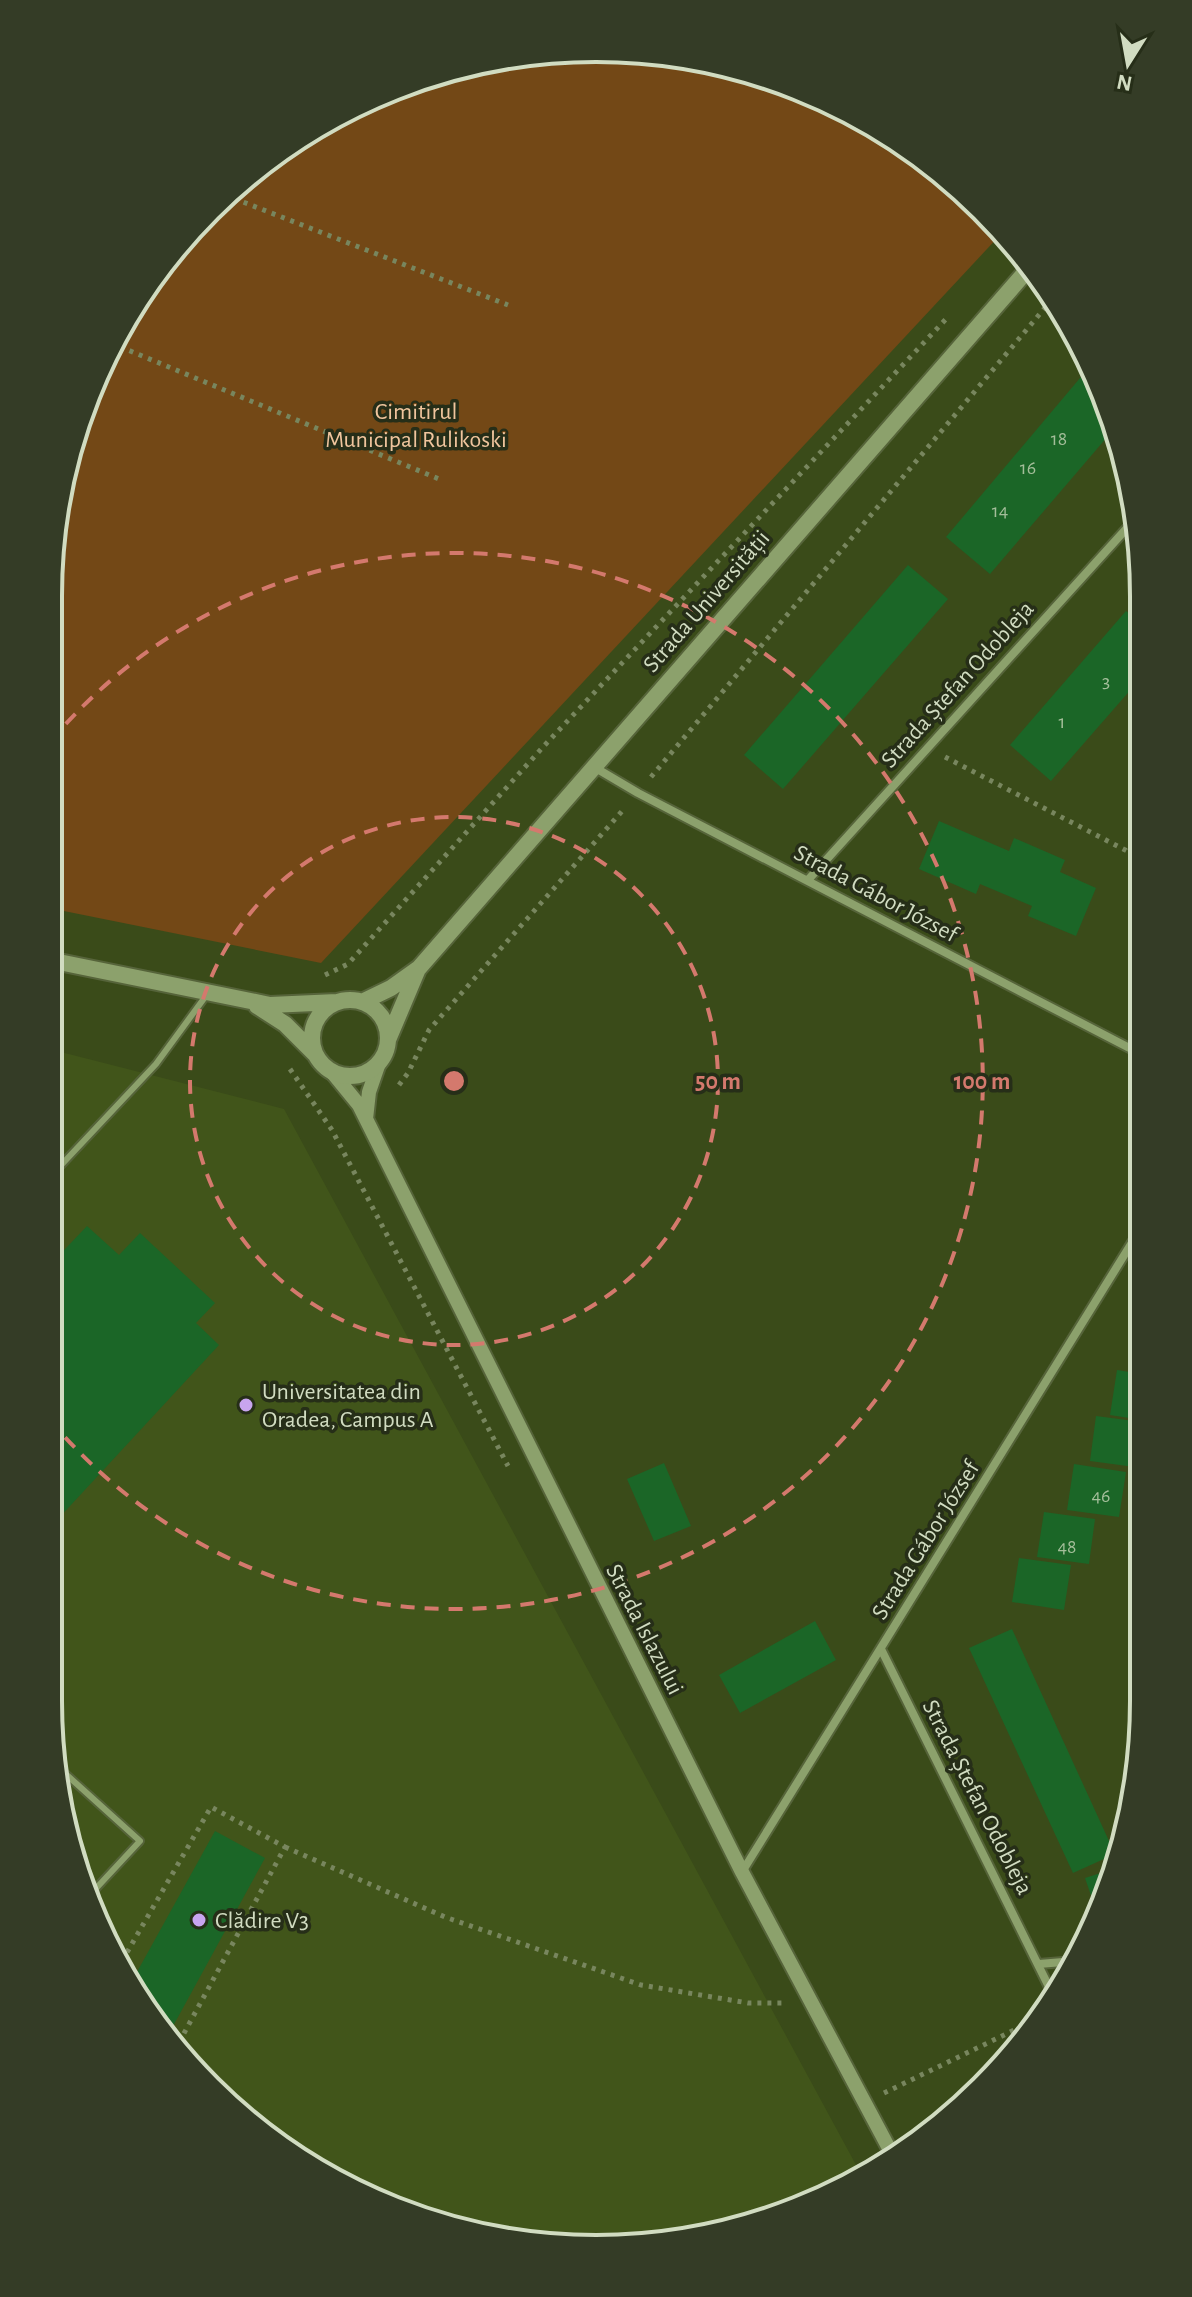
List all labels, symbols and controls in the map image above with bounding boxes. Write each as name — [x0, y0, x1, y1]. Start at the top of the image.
north arrow — [1088, 24, 1168, 104]
text: N — [1115, 70, 1134, 95]
park label: Cimitirul Municipal Rulikoski — [325, 400, 507, 452]
house number: 18 — [1051, 429, 1067, 449]
house number: 16 — [1020, 458, 1036, 478]
house number: 14 — [992, 501, 1008, 521]
street label: Strada Universității — [639, 526, 775, 678]
street label: Strada Ștefan Odobleja — [877, 597, 1039, 773]
house number: 3 — [1102, 671, 1110, 691]
house number: 1 — [1059, 712, 1065, 732]
street label: Strada Gábor József — [790, 841, 963, 948]
centre of rings — [440, 1067, 468, 1095]
text: 50 m — [695, 1070, 741, 1094]
text: 100 m — [954, 1070, 1010, 1094]
place label: Universitatea din Oradea, Campus A — [262, 1380, 434, 1432]
marker: Universitatea din Oradea, Campus A — [237, 1396, 255, 1414]
street label: Strada Gábor József — [868, 1456, 985, 1624]
house number: 46 — [1091, 1486, 1111, 1506]
house number: 48 — [1057, 1537, 1077, 1557]
street label: Strada Islazului — [601, 1560, 687, 1699]
street label: Strada Ștefan Odobleja — [917, 1696, 1037, 1899]
place label: Clădire V3 — [215, 1909, 309, 1933]
marker: Clădire V3 — [190, 1911, 208, 1929]

